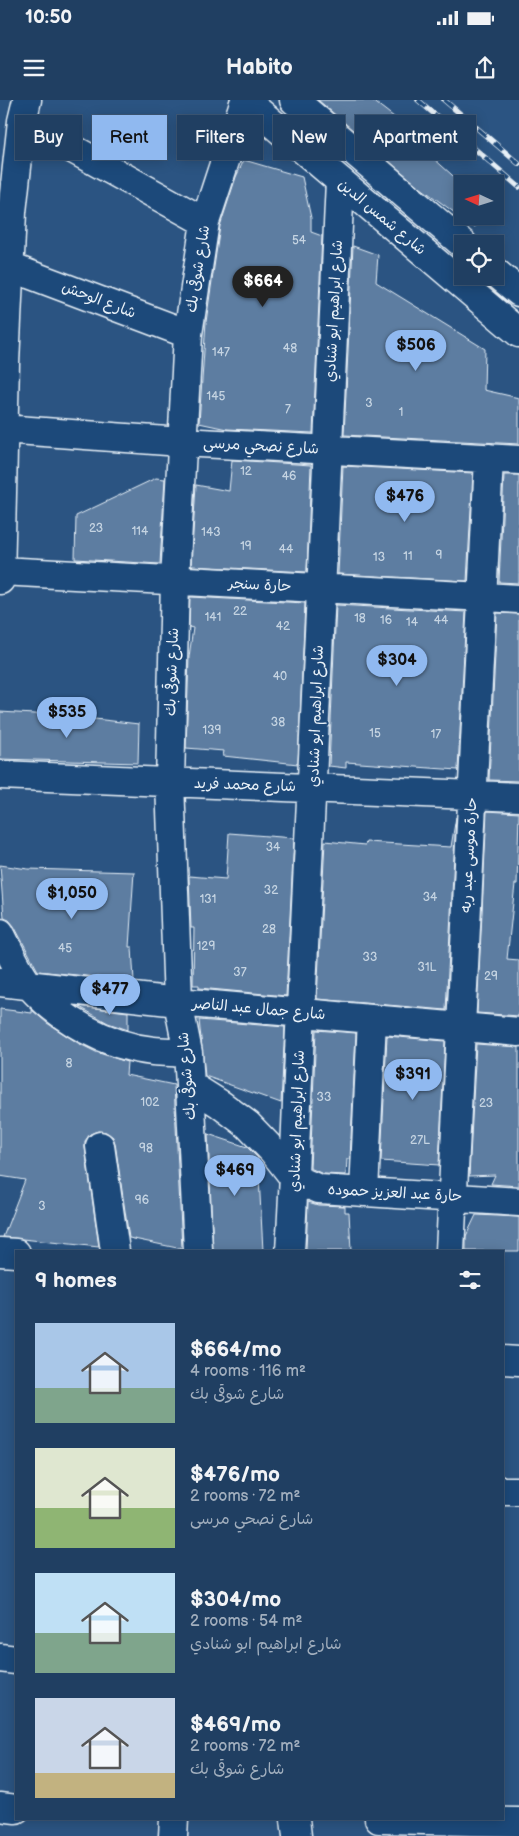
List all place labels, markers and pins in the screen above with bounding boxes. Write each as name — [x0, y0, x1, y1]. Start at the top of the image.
pin: $664 — [233, 266, 293, 308]
pin: $506 — [386, 330, 446, 372]
pin: $476 — [375, 480, 435, 523]
pin: $304 — [367, 644, 427, 687]
pin: $535 — [37, 696, 97, 739]
pin: $1,050 — [31, 878, 113, 920]
pin: $477 — [80, 974, 140, 1016]
pin: $391 — [383, 1058, 443, 1101]
pin: $469 — [205, 1154, 265, 1197]

